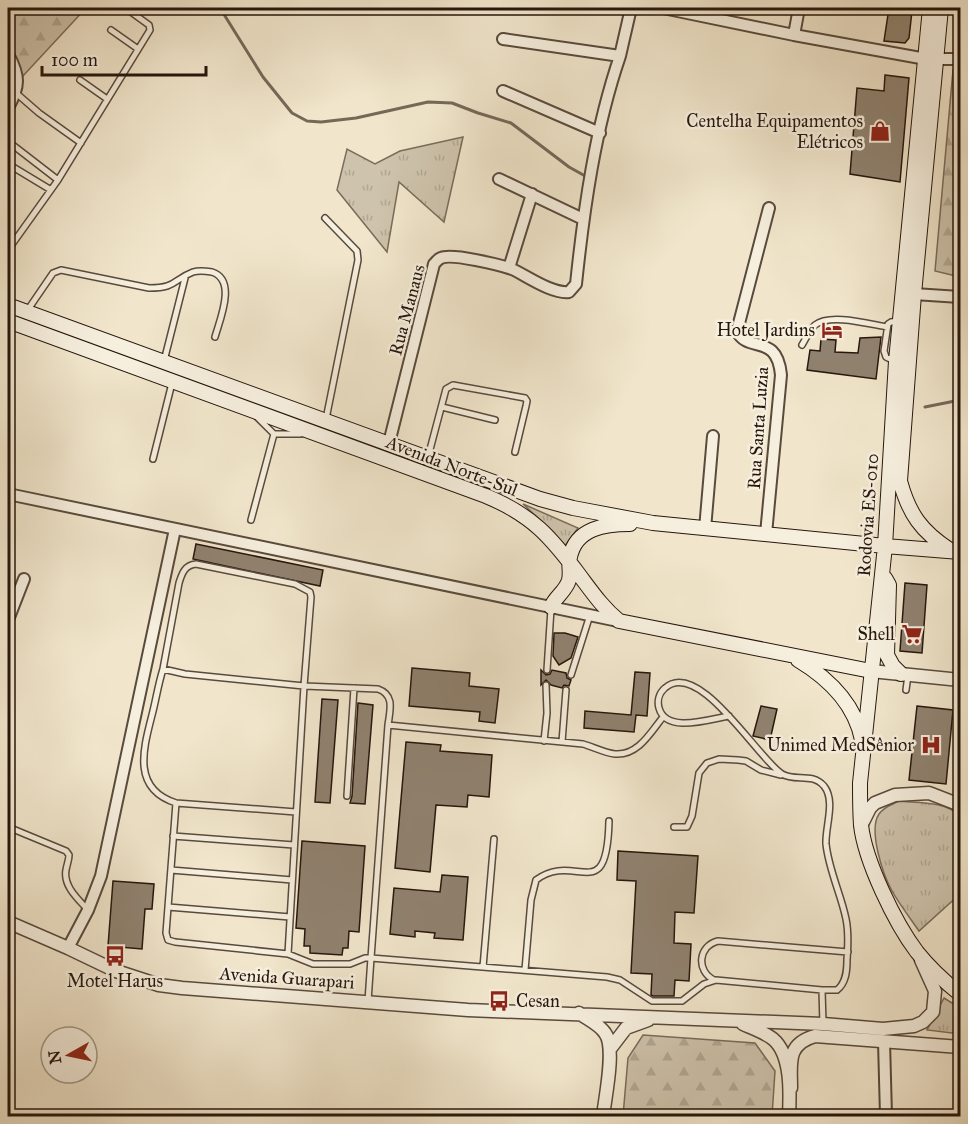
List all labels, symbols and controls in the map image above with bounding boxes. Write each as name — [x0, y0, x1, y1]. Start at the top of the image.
scale bar — [42, 39, 206, 77]
text: 100 m — [51, 49, 98, 71]
place label: Centelha Equipamentos Elétricos — [686, 110, 863, 153]
shop icon: Centelha Equipamentos Elétricos — [868, 119, 892, 143]
street label: Rua Manaus — [384, 262, 430, 358]
hotel icon: Hotel Jardins — [820, 318, 844, 342]
place label: Hotel Jardins — [716, 319, 815, 342]
street label: Rua Santa Luzia — [743, 366, 773, 490]
street label: Avenida Norte-Sul — [382, 430, 521, 501]
street label: Rodovia ES-010 — [853, 453, 883, 577]
supermarket icon: Shell — [900, 622, 924, 646]
place label: Shell — [857, 623, 895, 645]
hospital icon: Unimed MedSênior — [919, 733, 943, 757]
place label: Unimed MedSênior — [767, 734, 914, 756]
bus stop icon: Motel Harus — [103, 944, 127, 968]
street label: Avenida Guarapari — [218, 962, 355, 994]
place label: Motel Harus — [67, 970, 163, 992]
bus stop icon: Cesan — [487, 989, 511, 1013]
place label: Cesan — [516, 990, 560, 1012]
north arrow — [39, 1025, 99, 1085]
text: N — [44, 1049, 65, 1065]

